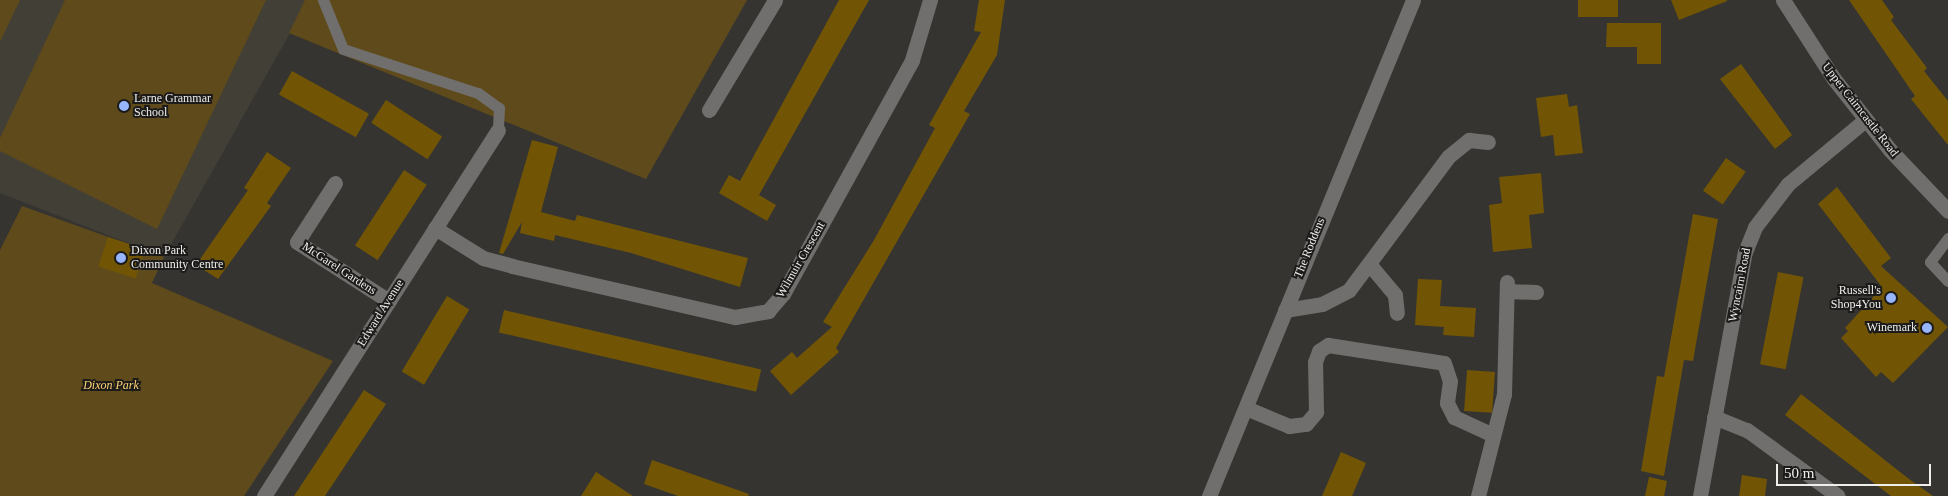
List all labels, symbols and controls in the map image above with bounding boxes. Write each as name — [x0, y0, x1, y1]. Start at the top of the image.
street label: Upper Cairncastle Road — [1819, 60, 1901, 160]
place label: Larne Grammar School — [134, 92, 211, 120]
marker: Larne Grammar School — [118, 100, 130, 112]
street label: The Roddens — [1291, 216, 1329, 280]
street label: Wilmuir Crescent — [773, 220, 829, 300]
street label: McGarel Gardens — [299, 240, 379, 298]
place label: Dixon Park Community Centre — [131, 244, 223, 272]
street label: Wyncairn Road — [1726, 247, 1754, 323]
marker: Dixon Park Community Centre — [115, 252, 127, 264]
street label: Edward Avenue — [355, 277, 407, 349]
place label: Russell's Shop4You — [1831, 284, 1881, 312]
marker: Russell's Shop4You — [1885, 292, 1897, 304]
place label: Winemark — [1867, 321, 1917, 335]
marker: Winemark — [1921, 322, 1933, 334]
park label: Dixon Park — [83, 379, 139, 393]
scale bar — [1778, 454, 1933, 486]
text: 50 m — [1784, 465, 1814, 481]

